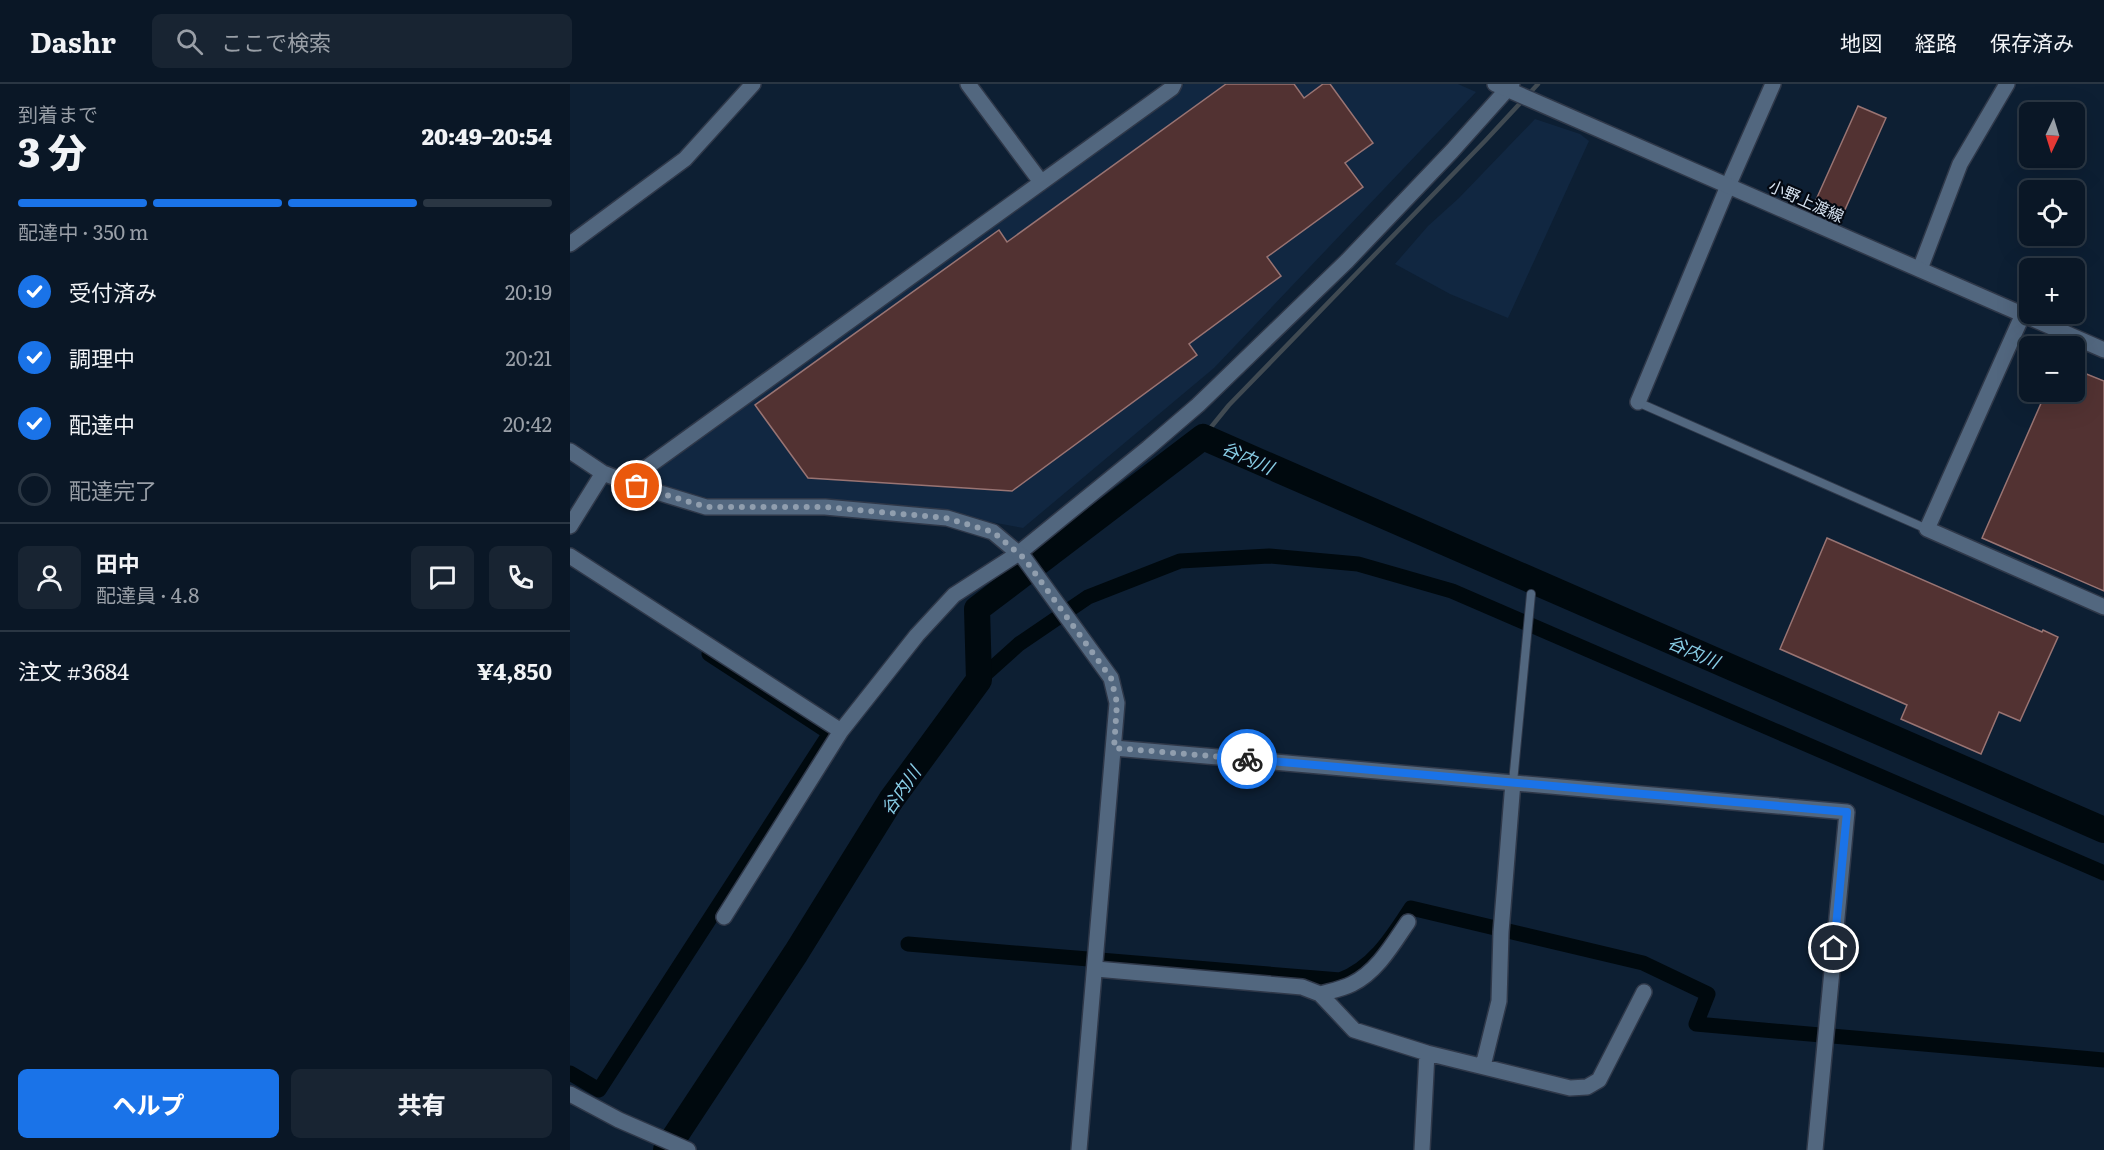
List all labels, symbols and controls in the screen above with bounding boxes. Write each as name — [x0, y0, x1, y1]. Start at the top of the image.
search box — [152, 14, 572, 68]
text: Dashr — [30, 20, 116, 62]
icon: search — [173, 25, 206, 58]
text: ここで検索 — [221, 25, 331, 58]
text: 地図 — [1840, 26, 1882, 57]
text: 経路 — [1915, 26, 1957, 57]
text: 保存済み — [1990, 26, 2074, 57]
text: 到着まで — [18, 98, 98, 128]
north arrow — [2019, 102, 2085, 168]
map controls — [2019, 102, 2085, 402]
text: 20:49–20:54 — [422, 119, 552, 152]
text: 3 分 — [18, 121, 87, 179]
street label: 小野上渡線 — [1766, 173, 1848, 227]
button: locate — [2019, 180, 2085, 246]
text: 配達中 · 350 m — [18, 216, 149, 246]
button: + — [2019, 258, 2085, 324]
icon: check — [18, 275, 51, 308]
text: 受付済み — [69, 275, 157, 308]
text: 20:19 — [505, 276, 552, 306]
button: − — [2019, 336, 2085, 402]
icon: check — [18, 341, 51, 374]
text: 調理中 — [69, 341, 135, 374]
text: 20:21 — [506, 342, 552, 372]
icon: check — [18, 407, 51, 440]
text: 配達中 — [69, 407, 135, 440]
text: 20:42 — [503, 408, 552, 438]
water label: 谷内川 — [1218, 434, 1280, 481]
pin — [611, 460, 662, 511]
icon: bag — [620, 469, 653, 502]
text: 配達完了 — [69, 473, 157, 506]
button: person — [18, 546, 81, 609]
text: 田中 — [96, 546, 140, 579]
button: chat — [411, 546, 474, 609]
button: phone — [489, 546, 552, 609]
text: 配達員 · 4.8 — [96, 579, 199, 609]
water label: 谷内川 — [1664, 628, 1726, 675]
text: 注文 #3684 — [18, 654, 129, 687]
text: ¥4,850 — [477, 654, 552, 687]
courier — [1217, 729, 1277, 789]
icon: bike — [1231, 743, 1264, 776]
water label: 谷内川 — [873, 759, 928, 820]
pin — [1808, 922, 1859, 973]
icon: home — [1817, 931, 1850, 964]
button: ヘルプ — [18, 1069, 279, 1138]
button: 共有 — [291, 1069, 552, 1138]

